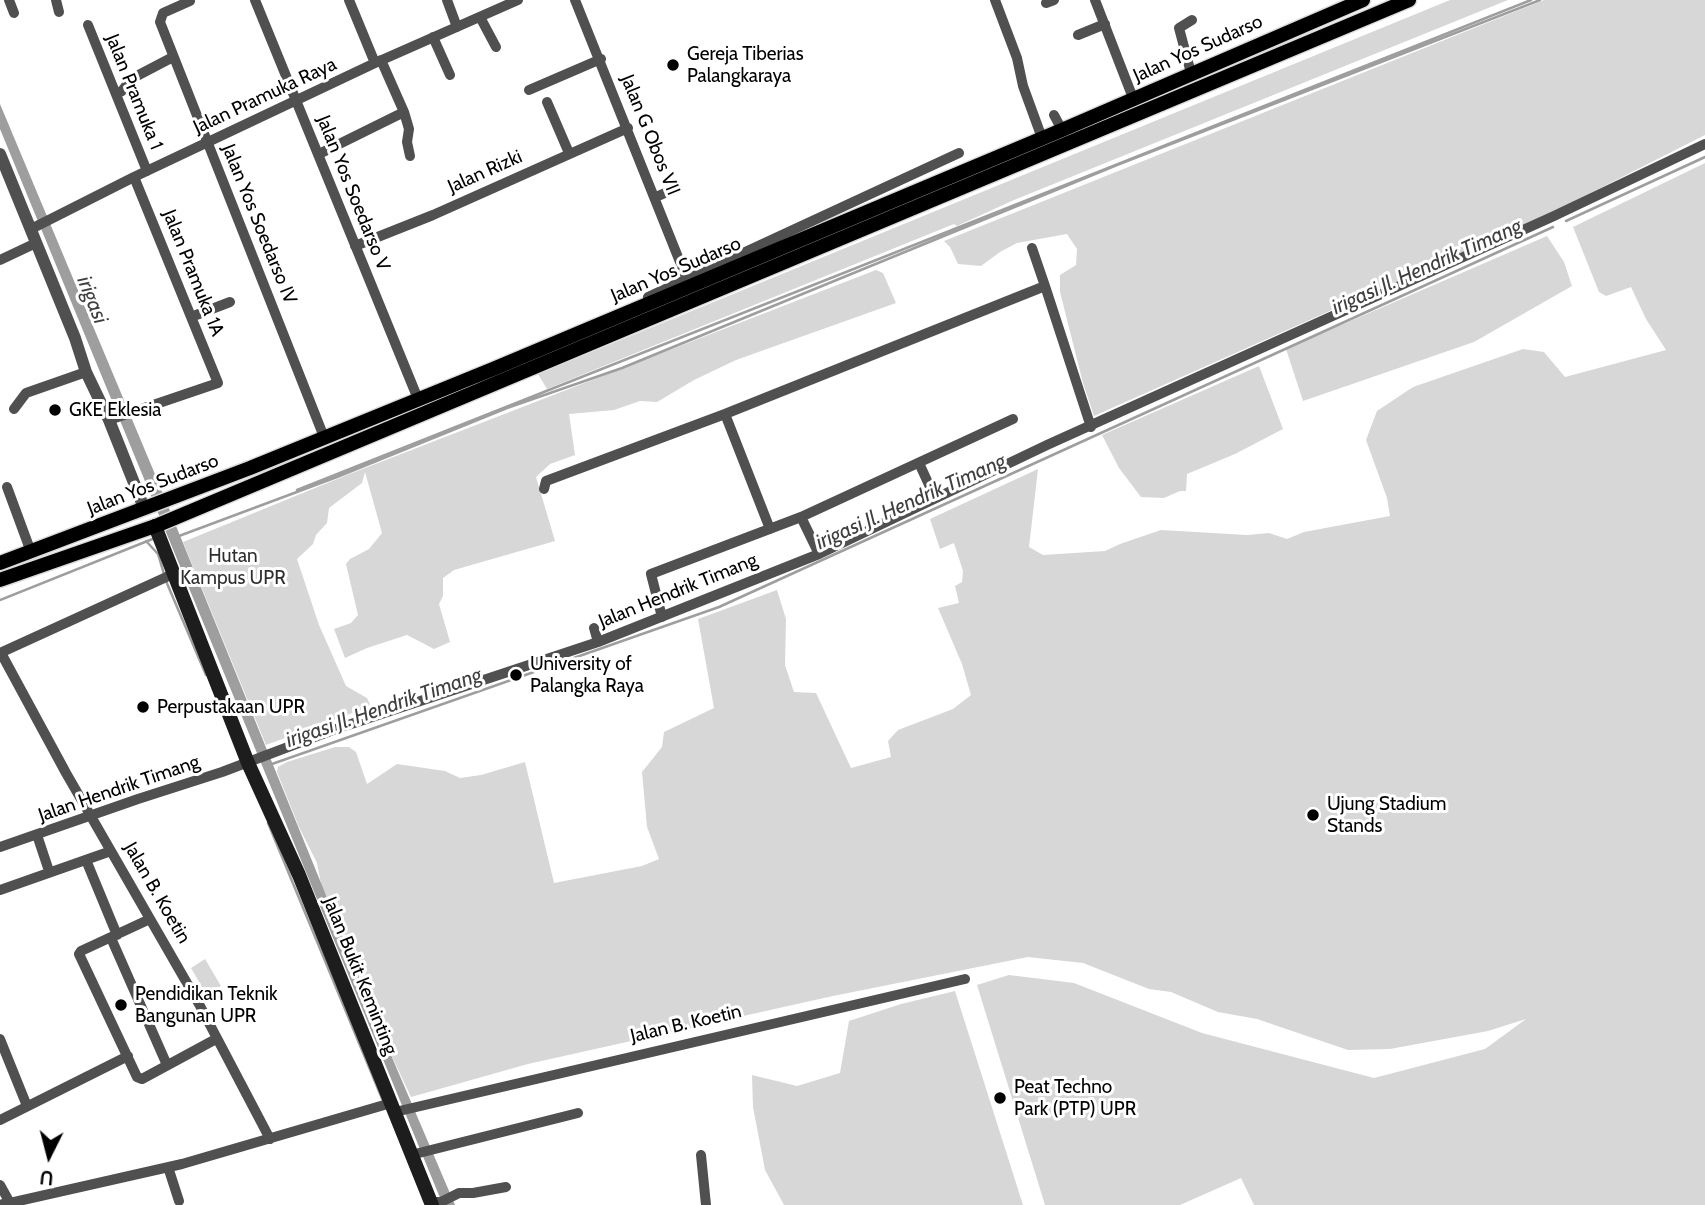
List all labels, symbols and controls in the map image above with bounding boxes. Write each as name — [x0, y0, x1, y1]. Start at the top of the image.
street label: Jalan Yos Sudarso — [1130, 10, 1266, 88]
street label: Jalan Pramuka 1 — [100, 31, 168, 153]
place label: Gereja Tiberias Palangkaraya — [687, 43, 804, 87]
street label: Jalan Pramuka Raya — [190, 53, 340, 139]
marker: Gereja Tiberias Palangkaraya — [665, 57, 681, 73]
street label: Jalan G Obos VII — [615, 71, 685, 199]
street label: Jalan Yos Soedarso V — [311, 112, 395, 274]
street label: Jalan Yos Soedarso IV — [217, 141, 301, 307]
street label: Jalan Rizki — [444, 145, 526, 199]
street label: Jalan Pramuka 1A — [157, 206, 229, 340]
water label: irigasi Jl. Hendrik Timang — [1328, 214, 1526, 320]
street label: Jalan Yos Sudarso — [608, 232, 744, 308]
water label: irigasi — [71, 273, 113, 327]
place label: GKE Eklesia — [69, 399, 161, 421]
marker: GKE Eklesia — [47, 402, 63, 418]
street label: Jalan Yos Sudarso — [84, 449, 222, 521]
water label: irigasi Jl. Hendrik Timang — [812, 449, 1010, 555]
park label: Hutan Kampus UPR — [180, 545, 286, 589]
street label: Jalan Hendrik Timang — [595, 549, 761, 633]
place label: University of Palangka Raya — [530, 653, 644, 697]
water label: irigasi Jl. Hendrik Timang — [283, 663, 485, 753]
marker: University of Palangka Raya — [508, 667, 524, 683]
place label: Perpustakaan UPR — [157, 696, 305, 718]
marker: Perpustakaan UPR — [135, 699, 151, 715]
street label: Jalan Hendrik Timang — [35, 751, 203, 827]
place label: Ujung Stadium Stands — [1327, 793, 1446, 837]
marker: Ujung Stadium Stands — [1305, 807, 1321, 823]
street label: Jalan B. Koetin — [119, 838, 195, 948]
street label: Jalan Bukit Keminting — [318, 894, 402, 1058]
place label: Pendidikan Teknik Bangunan UPR — [135, 983, 278, 1027]
marker: Pendidikan Teknik Bangunan UPR — [113, 997, 129, 1013]
street label: Jalan B. Koetin — [628, 1000, 744, 1048]
place label: Peat Techno Park (PTP) UPR — [1014, 1076, 1136, 1120]
marker: Peat Techno Park (PTP) UPR — [992, 1090, 1008, 1106]
north arrow — [14, 1121, 84, 1191]
text: U — [39, 1165, 55, 1190]

